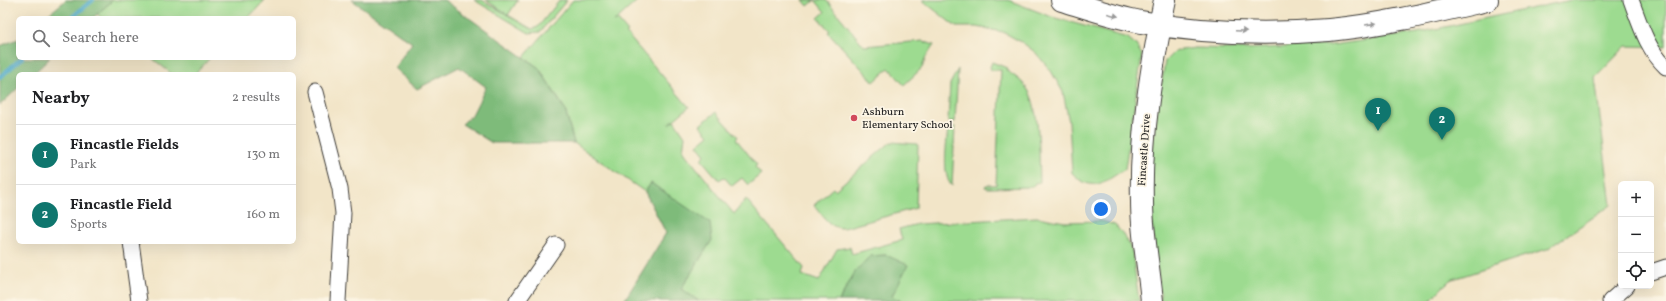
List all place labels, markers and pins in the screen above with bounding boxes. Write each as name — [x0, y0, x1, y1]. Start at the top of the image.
pin: 1 — [1365, 98, 1391, 131]
place label: Ashburn Elementary School — [862, 105, 953, 133]
pin: 2 — [1429, 107, 1455, 140]
marker: Ashburn Elementary School — [849, 113, 859, 123]

